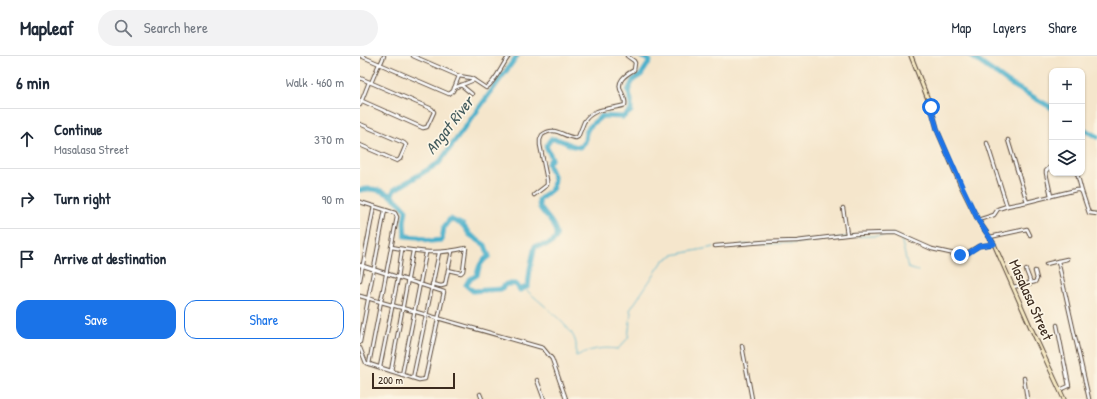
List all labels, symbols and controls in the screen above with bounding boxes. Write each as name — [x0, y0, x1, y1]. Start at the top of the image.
search box — [98, 10, 378, 46]
text: Mapleaf — [20, 15, 74, 41]
icon: search — [112, 17, 134, 39]
text: Search here — [144, 17, 208, 38]
text: Map — [951, 18, 971, 37]
text: Layers — [993, 18, 1026, 37]
text: Share — [1048, 18, 1077, 37]
map controls — [1049, 68, 1085, 176]
button: + — [1049, 68, 1085, 104]
text: 6 min — [16, 71, 50, 94]
text: Walk · 460 m — [286, 73, 344, 91]
water label: Angat River — [420, 90, 480, 158]
route start — [922, 98, 940, 116]
button: − — [1049, 104, 1085, 140]
text: Continue — [54, 119, 102, 140]
icon: ahead — [16, 128, 38, 150]
text: 370 m — [314, 130, 344, 148]
text: Masalasa Street — [54, 140, 129, 158]
button: layers — [1049, 140, 1085, 176]
icon: right — [16, 188, 38, 210]
text: Turn right — [54, 188, 110, 209]
text: 90 m — [322, 190, 344, 208]
route end — [951, 246, 969, 264]
icon: arrive — [16, 248, 38, 270]
text: Arrive at destination — [54, 248, 166, 269]
street label: Masalasa Street — [1004, 256, 1059, 344]
button: Save — [16, 300, 176, 339]
button: Share — [184, 300, 344, 339]
scale bar — [372, 371, 455, 390]
text: 200 m — [378, 373, 403, 387]

